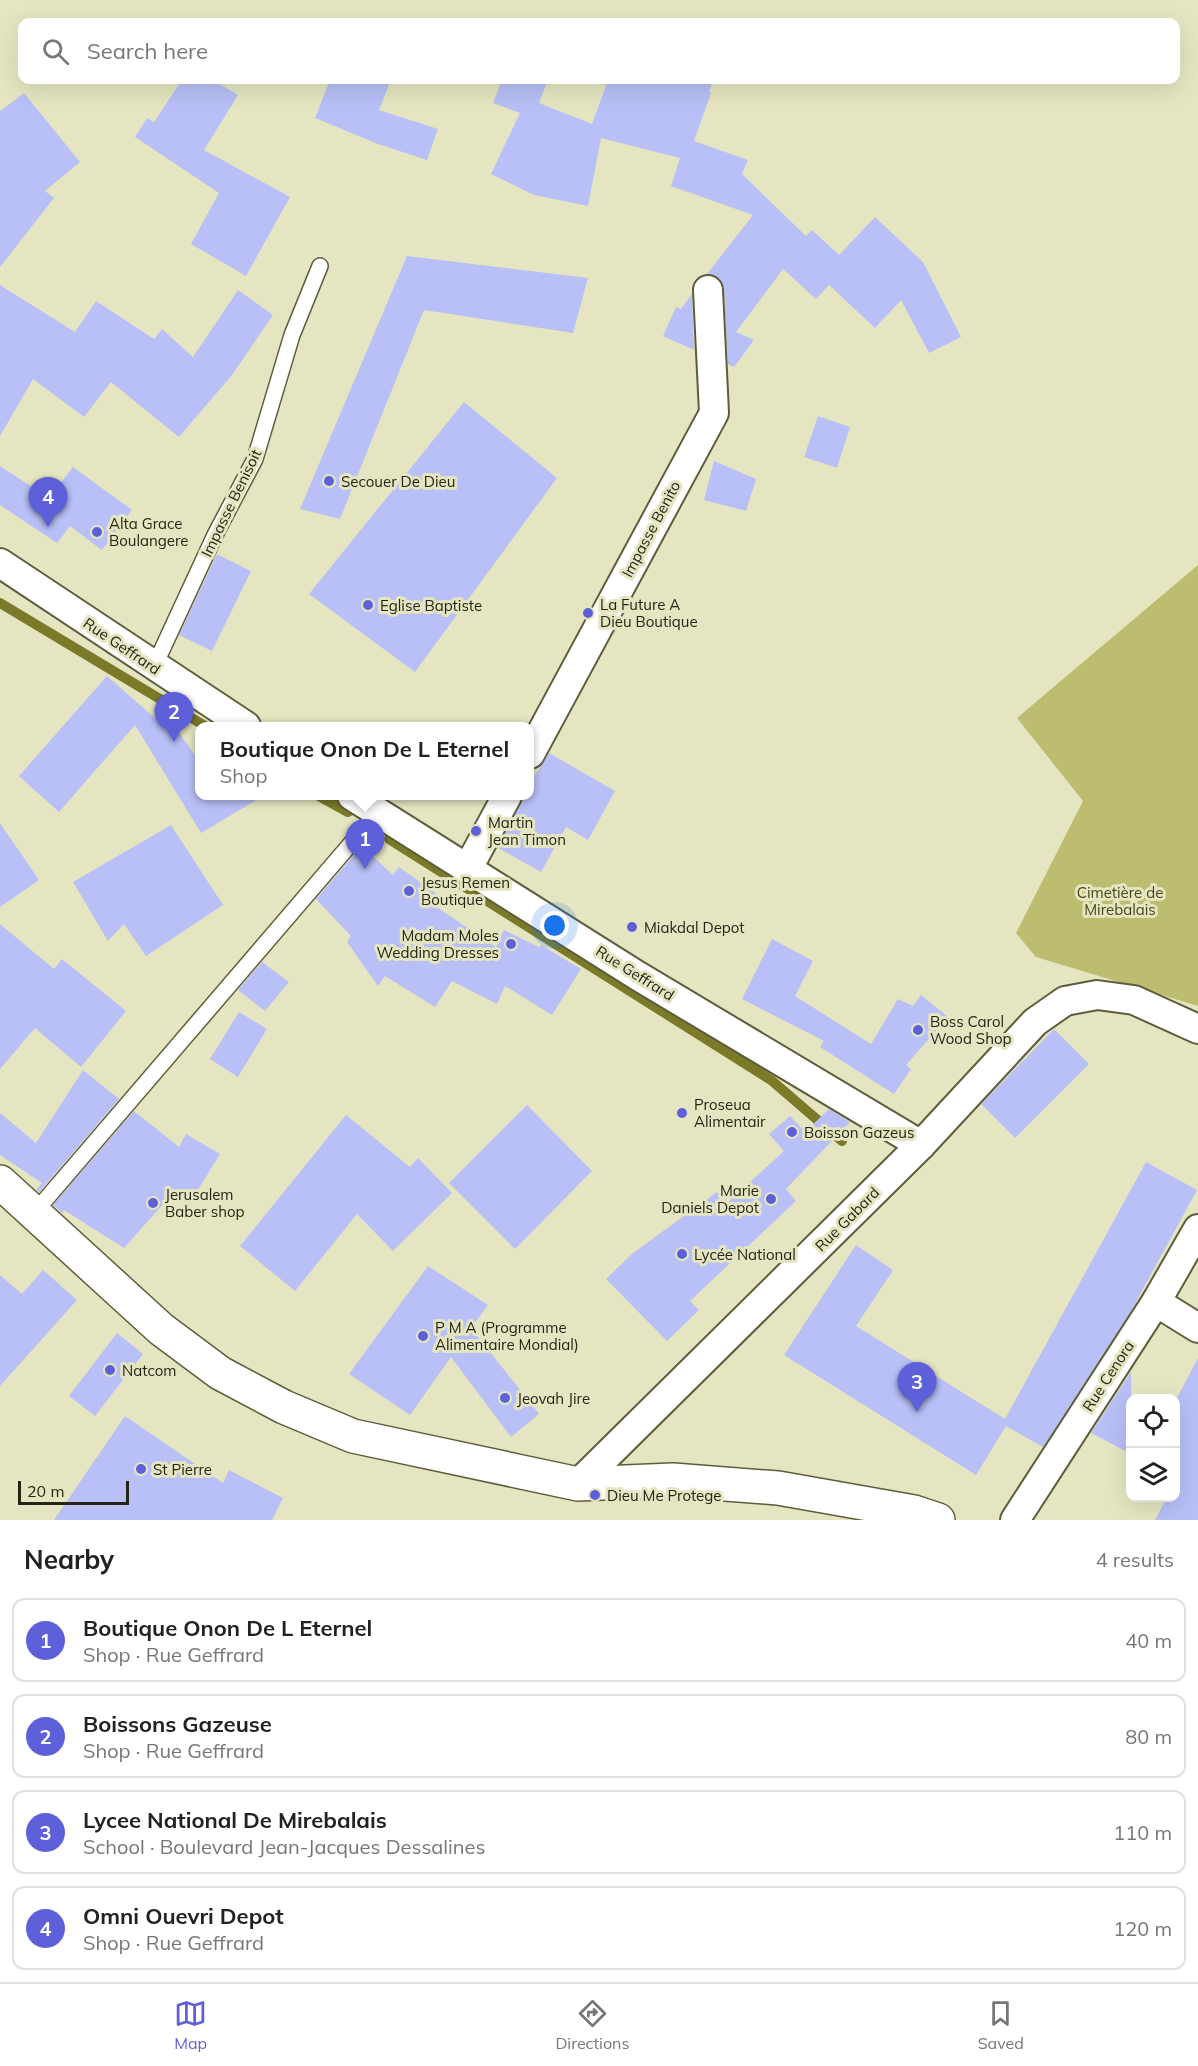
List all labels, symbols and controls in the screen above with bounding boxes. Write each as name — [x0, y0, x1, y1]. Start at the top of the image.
search box — [18, 18, 1180, 84]
icon: search — [39, 35, 72, 68]
text: Search here — [87, 37, 208, 65]
street label: Impasse Benisoit — [197, 446, 265, 560]
place label: Secouer De Dieu — [341, 472, 455, 491]
marker: Secouer De Dieu — [322, 474, 336, 488]
pin: 4 — [28, 478, 68, 527]
street label: Impasse Benito — [618, 478, 684, 580]
place label: Alta Grace Boulangere — [109, 514, 189, 550]
marker: Alta Grace Boulangere — [90, 525, 104, 539]
place label: La Future A Dieu Boutique — [600, 595, 698, 631]
place label: Eglise Baptiste — [380, 596, 482, 615]
marker: Eglise Baptiste — [361, 598, 375, 612]
marker: La Future A Dieu Boutique — [581, 606, 595, 620]
street label: Rue Geffrard — [80, 613, 164, 679]
pin: 2 — [154, 692, 194, 742]
popup — [195, 722, 534, 800]
text: Boutique Onon De L Eternel — [220, 735, 509, 763]
text: Shop — [220, 763, 267, 788]
place label: Martin Jean Timon — [488, 813, 566, 849]
pin: 1 — [346, 820, 385, 869]
marker: Martin Jean Timon — [469, 824, 483, 838]
place label: Jesus Remen Boutique — [421, 873, 510, 909]
park label: Cimetière de Mirebalais — [1077, 883, 1163, 919]
marker: Jesus Remen Boutique — [402, 884, 416, 898]
your location — [540, 911, 569, 940]
place label: Miakdal Depot — [644, 918, 745, 937]
marker: Miakdal Depot — [625, 920, 639, 934]
place label: Madam Moles Wedding Dresses — [377, 926, 499, 962]
marker: Madam Moles Wedding Dresses — [504, 937, 518, 951]
street label: Rue Geffrard — [592, 941, 678, 1005]
place label: Boss Carol Wood Shop — [930, 1012, 1012, 1048]
marker: Boss Carol Wood Shop — [911, 1023, 925, 1037]
place label: Proseua Alimentair — [694, 1095, 766, 1131]
marker: Proseua Alimentair — [675, 1106, 689, 1120]
place label: Boisson Gazeus — [804, 1123, 914, 1142]
marker: Boisson Gazeus — [785, 1125, 799, 1139]
place label: Marie Daniels Depot — [661, 1181, 759, 1217]
street label: Rue Gabard — [811, 1183, 883, 1255]
place label: Jerusalem Baber shop — [165, 1185, 245, 1221]
marker: Marie Daniels Depot — [764, 1192, 778, 1206]
marker: Jerusalem Baber shop — [146, 1196, 160, 1210]
place label: Lycée National — [694, 1245, 796, 1264]
marker: Lycée National — [675, 1247, 689, 1261]
place label: P M A (Programme Alimentaire Mondial) — [435, 1318, 579, 1354]
marker: P M A (Programme Alimentaire Mondial) — [416, 1329, 430, 1343]
street label: Rue Cenora — [1078, 1337, 1138, 1415]
place label: Natcom — [122, 1361, 176, 1380]
pin: 3 — [898, 1362, 936, 1412]
marker: Natcom — [103, 1363, 117, 1377]
place label: Jeovah Jire — [517, 1389, 590, 1408]
marker: Jeovah Jire — [498, 1391, 512, 1405]
map controls — [1126, 1394, 1180, 1502]
button: locate — [1126, 1394, 1180, 1448]
button: layers — [1126, 1448, 1180, 1502]
place label: St Pierre — [153, 1460, 212, 1479]
marker: St Pierre — [134, 1462, 148, 1476]
scale bar — [18, 1478, 129, 1506]
text: 20 m — [27, 1481, 64, 1501]
place label: Dieu Me Protege — [607, 1486, 721, 1505]
marker: Dieu Me Protege — [588, 1488, 602, 1502]
text: Nearby — [24, 1543, 114, 1576]
text: 4 results — [1096, 1547, 1174, 1572]
text: Boutique Onon De L Eternel — [83, 1614, 372, 1642]
text: 1 — [40, 1628, 52, 1653]
text: 40 m — [1125, 1628, 1172, 1653]
text: Shop · Rue Geffrard — [83, 1642, 264, 1667]
text: Boissons Gazeuse — [83, 1710, 272, 1738]
text: 2 — [40, 1724, 52, 1749]
text: 80 m — [1125, 1724, 1172, 1749]
text: Shop · Rue Geffrard — [83, 1738, 264, 1763]
text: Lycee National De Mirebalais — [83, 1806, 387, 1834]
text: 3 — [40, 1820, 52, 1845]
text: 110 m — [1113, 1820, 1172, 1845]
text: School · Boulevard Jean-Jacques Dessalines — [83, 1834, 485, 1859]
text: Omni Ouevri Depot — [83, 1902, 284, 1930]
text: 4 — [40, 1916, 52, 1941]
text: 120 m — [1113, 1916, 1172, 1941]
text: Shop · Rue Geffrard — [83, 1930, 264, 1955]
tab: Map — [174, 1997, 207, 2053]
tab: Directions — [555, 1997, 629, 2053]
tab: Saved — [978, 1997, 1024, 2053]

